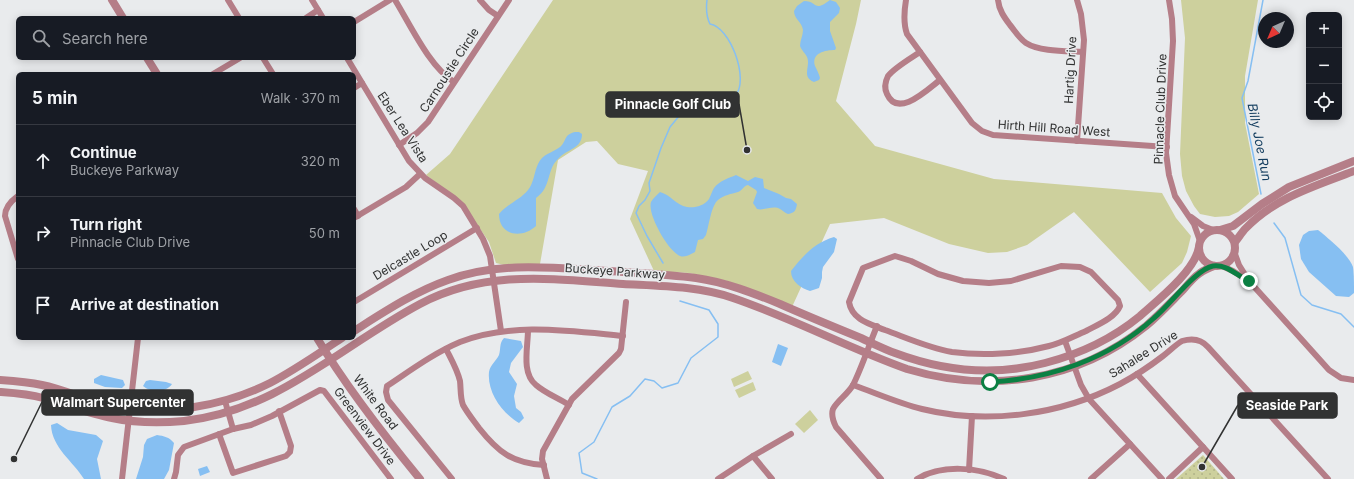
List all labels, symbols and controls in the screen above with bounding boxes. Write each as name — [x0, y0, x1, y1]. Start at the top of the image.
north arrow — [1258, 12, 1294, 48]
map controls — [1306, 12, 1342, 120]
button: + — [1306, 12, 1342, 48]
search box — [16, 16, 356, 60]
street label: Carnoustie Circle — [416, 25, 482, 115]
icon: search — [30, 27, 52, 49]
text: Search here — [62, 29, 148, 48]
street label: Hartig Drive — [1061, 36, 1079, 104]
button: − — [1306, 48, 1342, 84]
street label: Pinnacle Club Drive — [1151, 53, 1169, 165]
button: locate — [1306, 84, 1342, 120]
text: 5 min — [32, 88, 78, 108]
street label: Eber Lea Vista — [374, 89, 432, 165]
text: Walk · 370 m — [261, 90, 340, 106]
callout: Pinnacle Golf Club — [606, 92, 739, 117]
text: Pinnacle Golf Club — [615, 96, 731, 112]
water label: Billy Joe Run — [1245, 102, 1275, 183]
street label: Hirth Hill Road West — [997, 117, 1111, 139]
text: Continue — [70, 143, 137, 162]
icon: ahead — [32, 150, 54, 172]
text: 320 m — [301, 153, 340, 169]
text: Buckeye Parkway — [70, 162, 179, 178]
text: Turn right — [70, 215, 142, 234]
icon: right — [32, 222, 54, 244]
text: 50 m — [309, 225, 340, 241]
street label: Delcastle Loop — [370, 227, 450, 283]
text: Pinnacle Club Drive — [70, 234, 190, 250]
street label: Buckeye Parkway — [564, 260, 666, 282]
route end — [1240, 272, 1258, 290]
icon: arrive — [32, 294, 54, 316]
text: Arrive at destination — [70, 295, 219, 314]
street label: Sahalee Drive — [1106, 327, 1180, 381]
street label: White Road — [350, 372, 402, 432]
route start — [981, 373, 999, 391]
street label: Greenview Drive — [331, 384, 399, 468]
callout: Walmart Supercenter — [42, 390, 193, 415]
callout: Seaside Park — [1238, 393, 1337, 418]
text: Walmart Supercenter — [50, 394, 186, 410]
text: Seaside Park — [1246, 397, 1329, 413]

